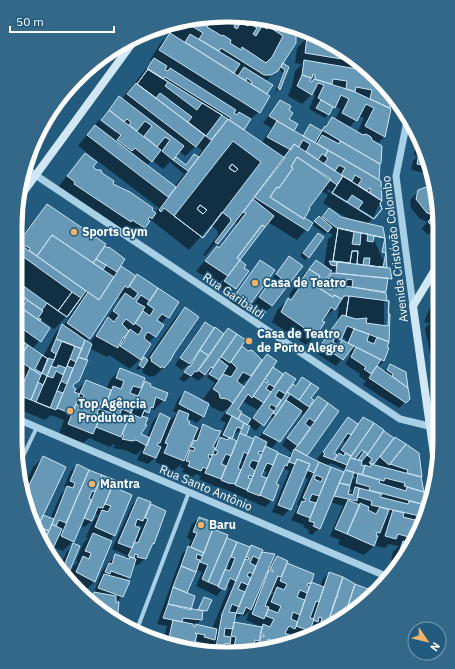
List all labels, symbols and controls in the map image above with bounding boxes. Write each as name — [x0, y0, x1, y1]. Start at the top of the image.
scale bar — [10, 8, 114, 34]
text: 50 m — [16, 14, 44, 29]
street label: Avenida Cristóvão Colombo — [378, 175, 411, 323]
place label: Sports Gym — [82, 224, 148, 239]
marker: Sports Gym — [69, 227, 79, 237]
street label: Rua Garibaldi — [200, 269, 269, 322]
place label: Casa de Teatro — [263, 275, 346, 290]
marker: Casa de Teatro — [250, 278, 260, 288]
place label: Casa de Teatro de Porto Alegre — [257, 326, 344, 355]
marker: Casa de Teatro de Porto Alegre — [244, 336, 254, 346]
place label: Top Agência Produtora — [78, 396, 146, 425]
marker: Top Agência Produtora — [65, 406, 75, 416]
street label: Rua Santo Antônio — [157, 461, 255, 514]
place label: Mantra — [100, 476, 140, 491]
marker: Mantra — [87, 479, 97, 489]
place label: Baru — [209, 517, 236, 532]
marker: Baru — [196, 520, 206, 530]
north arrow — [407, 621, 447, 661]
text: N — [427, 639, 443, 654]

